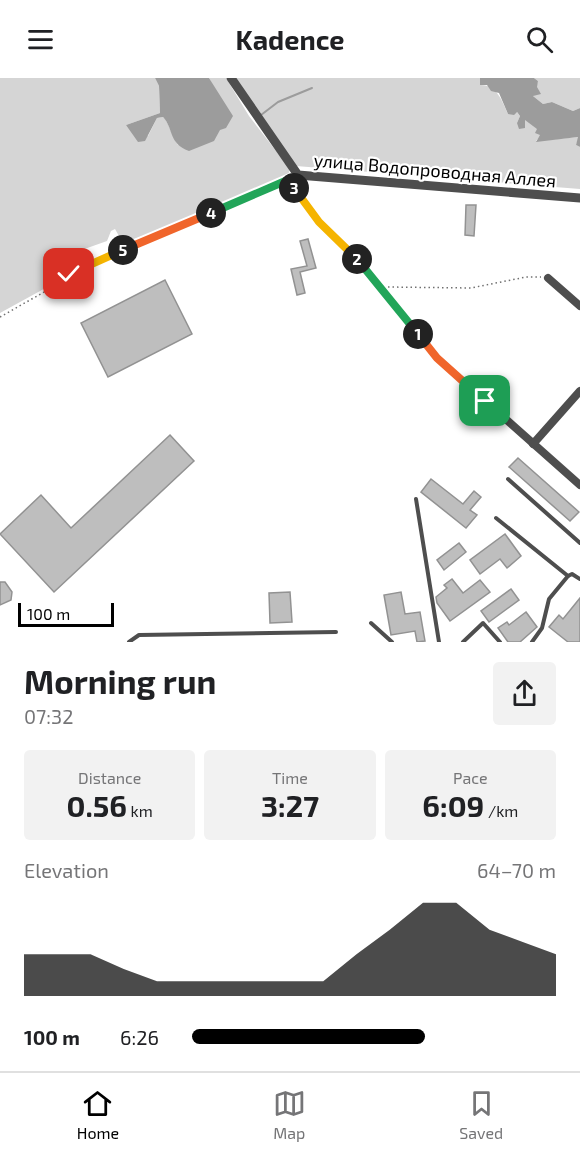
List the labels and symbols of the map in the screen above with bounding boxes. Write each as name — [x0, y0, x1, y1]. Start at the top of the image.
street label: улица Водопроводная Аллея — [313, 148, 557, 192]
pin: 3 — [279, 173, 309, 203]
pin: 4 — [196, 198, 226, 228]
pin: 5 — [108, 235, 138, 265]
pin: 2 — [342, 244, 372, 274]
pin — [43, 248, 94, 299]
pin: 1 — [403, 319, 433, 349]
pin — [459, 375, 510, 426]
scale bar — [18, 600, 114, 628]

